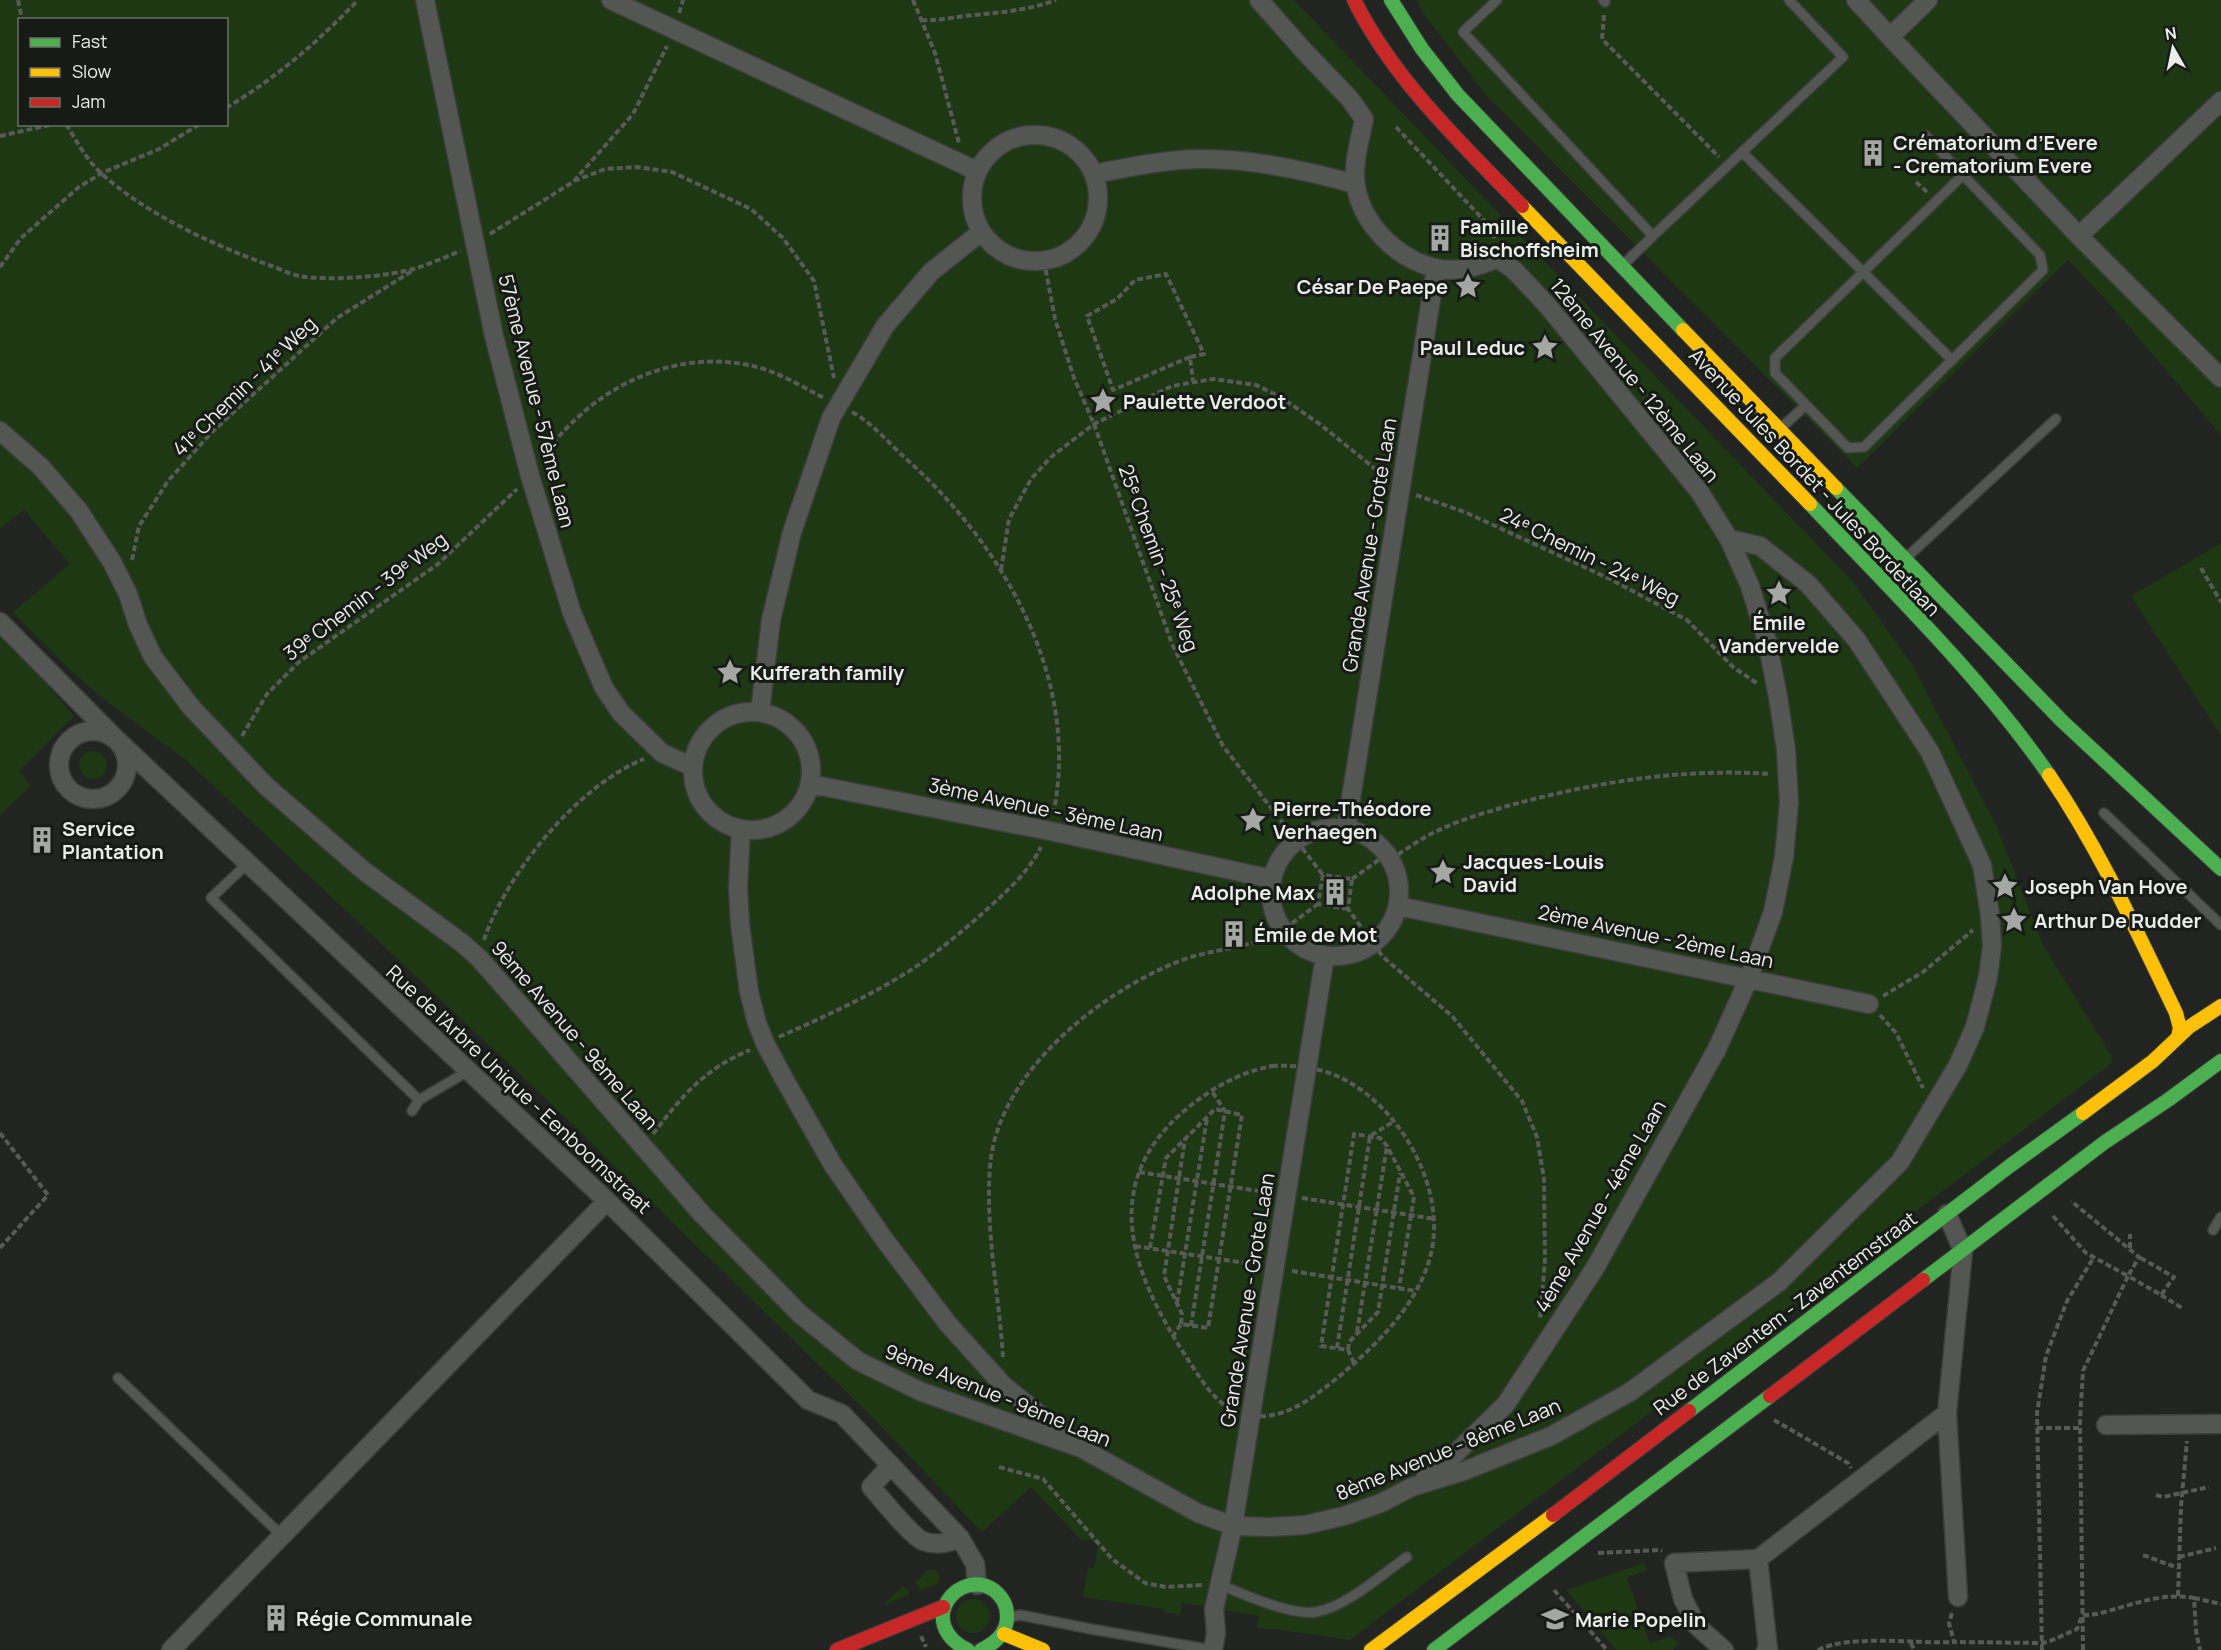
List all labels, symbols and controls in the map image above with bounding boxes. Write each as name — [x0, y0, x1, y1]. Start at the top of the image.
legend — [18, 18, 228, 126]
north arrow — [2143, 18, 2203, 78]
text: N — [2163, 21, 2178, 45]
text: Fast — [72, 29, 107, 53]
text: Slow — [72, 59, 112, 83]
text: Jam — [72, 89, 106, 113]
place label: Crématorium d’Evere - Crematorium Evere — [1893, 129, 2098, 179]
building icon: Crématorium d’Evere - Crematorium Evere — [1858, 138, 1888, 168]
place label: Famille Bischoffsheim — [1460, 213, 1599, 263]
building icon: Famille Bischoffsheim — [1425, 223, 1455, 253]
street label: 57ème Avenue - 57ème Laan — [492, 271, 582, 531]
place icon: César De Paepe — [1453, 271, 1483, 301]
street label: 12ème Avenue - 12ème Laan — [1544, 272, 1726, 488]
place label: César De Paepe — [1297, 273, 1448, 300]
street label: 41ᵉ Chemin - 41ᵉ Weg — [166, 310, 322, 462]
place icon: Paul Leduc — [1530, 332, 1560, 362]
place label: Paul Leduc — [1420, 334, 1525, 361]
street label: Avenue Jules Bordet - Jules Bordetlaan — [1683, 342, 1947, 622]
place icon: Paulette Verdoot — [1088, 386, 1118, 416]
place label: Paulette Verdoot — [1123, 388, 1287, 415]
street label: Grande Avenue - Grote Laan — [1336, 416, 1402, 674]
street label: 25ᵉ Chemin - 25ᵉ Weg — [1113, 461, 1205, 655]
street label: 24ᵉ Chemin - 24ᵉ Weg — [1496, 501, 1684, 611]
street label: 39ᵉ Chemin - 39ᵉ Weg — [278, 526, 452, 666]
place icon: Émile Vandervelde — [1764, 578, 1794, 608]
place label: Émile Vandervelde — [1719, 609, 1839, 659]
place icon: Kufferath family — [715, 657, 745, 687]
place label: Kufferath family — [750, 659, 905, 686]
street label: 3ème Avenue - 3ème Laan — [926, 771, 1166, 847]
place label: Pierre-Théodore Verhaegen — [1273, 795, 1432, 845]
place icon: Pierre-Théodore Verhaegen — [1238, 805, 1268, 835]
place label: Service Plantation — [62, 815, 164, 865]
building icon: Service Plantation — [27, 825, 57, 855]
place label: Jacques-Louis David — [1463, 848, 1604, 898]
place icon: Jacques-Louis David — [1428, 857, 1458, 887]
place icon: Joseph Van Hove — [1990, 871, 2020, 901]
place label: Joseph Van Hove — [2025, 873, 2188, 900]
building icon: Adolphe Max — [1320, 877, 1350, 907]
place label: Adolphe Max — [1191, 879, 1315, 906]
street label: 2ème Avenue - 2ème Laan — [1536, 898, 1776, 974]
place icon: Arthur De Rudder — [1999, 905, 2029, 935]
place label: Arthur De Rudder — [2034, 907, 2202, 934]
building icon: Émile de Mot — [1219, 919, 1249, 949]
place label: Émile de Mot — [1254, 921, 1377, 948]
street label: 9ème Avenue - 9ème Laan — [485, 935, 665, 1135]
street label: Rue de l'Arbre Unique - Eenboomstraat — [381, 959, 657, 1219]
street label: 4ème Avenue - 4ème Laan — [1528, 1095, 1672, 1317]
street label: Grande Avenue - Grote Laan — [1214, 1171, 1280, 1429]
street label: Rue de Zaventem - Zaventemstraat — [1648, 1205, 1922, 1421]
street label: 9ème Avenue - 9ème Laan — [881, 1337, 1115, 1453]
street label: 8ème Avenue - 8ème Laan — [1332, 1391, 1564, 1507]
building icon: Régie Communale — [261, 1603, 291, 1633]
school or university icon: Marie Popelin — [1540, 1604, 1570, 1634]
place label: Régie Communale — [296, 1605, 473, 1632]
place label: Marie Popelin — [1575, 1606, 1706, 1633]

